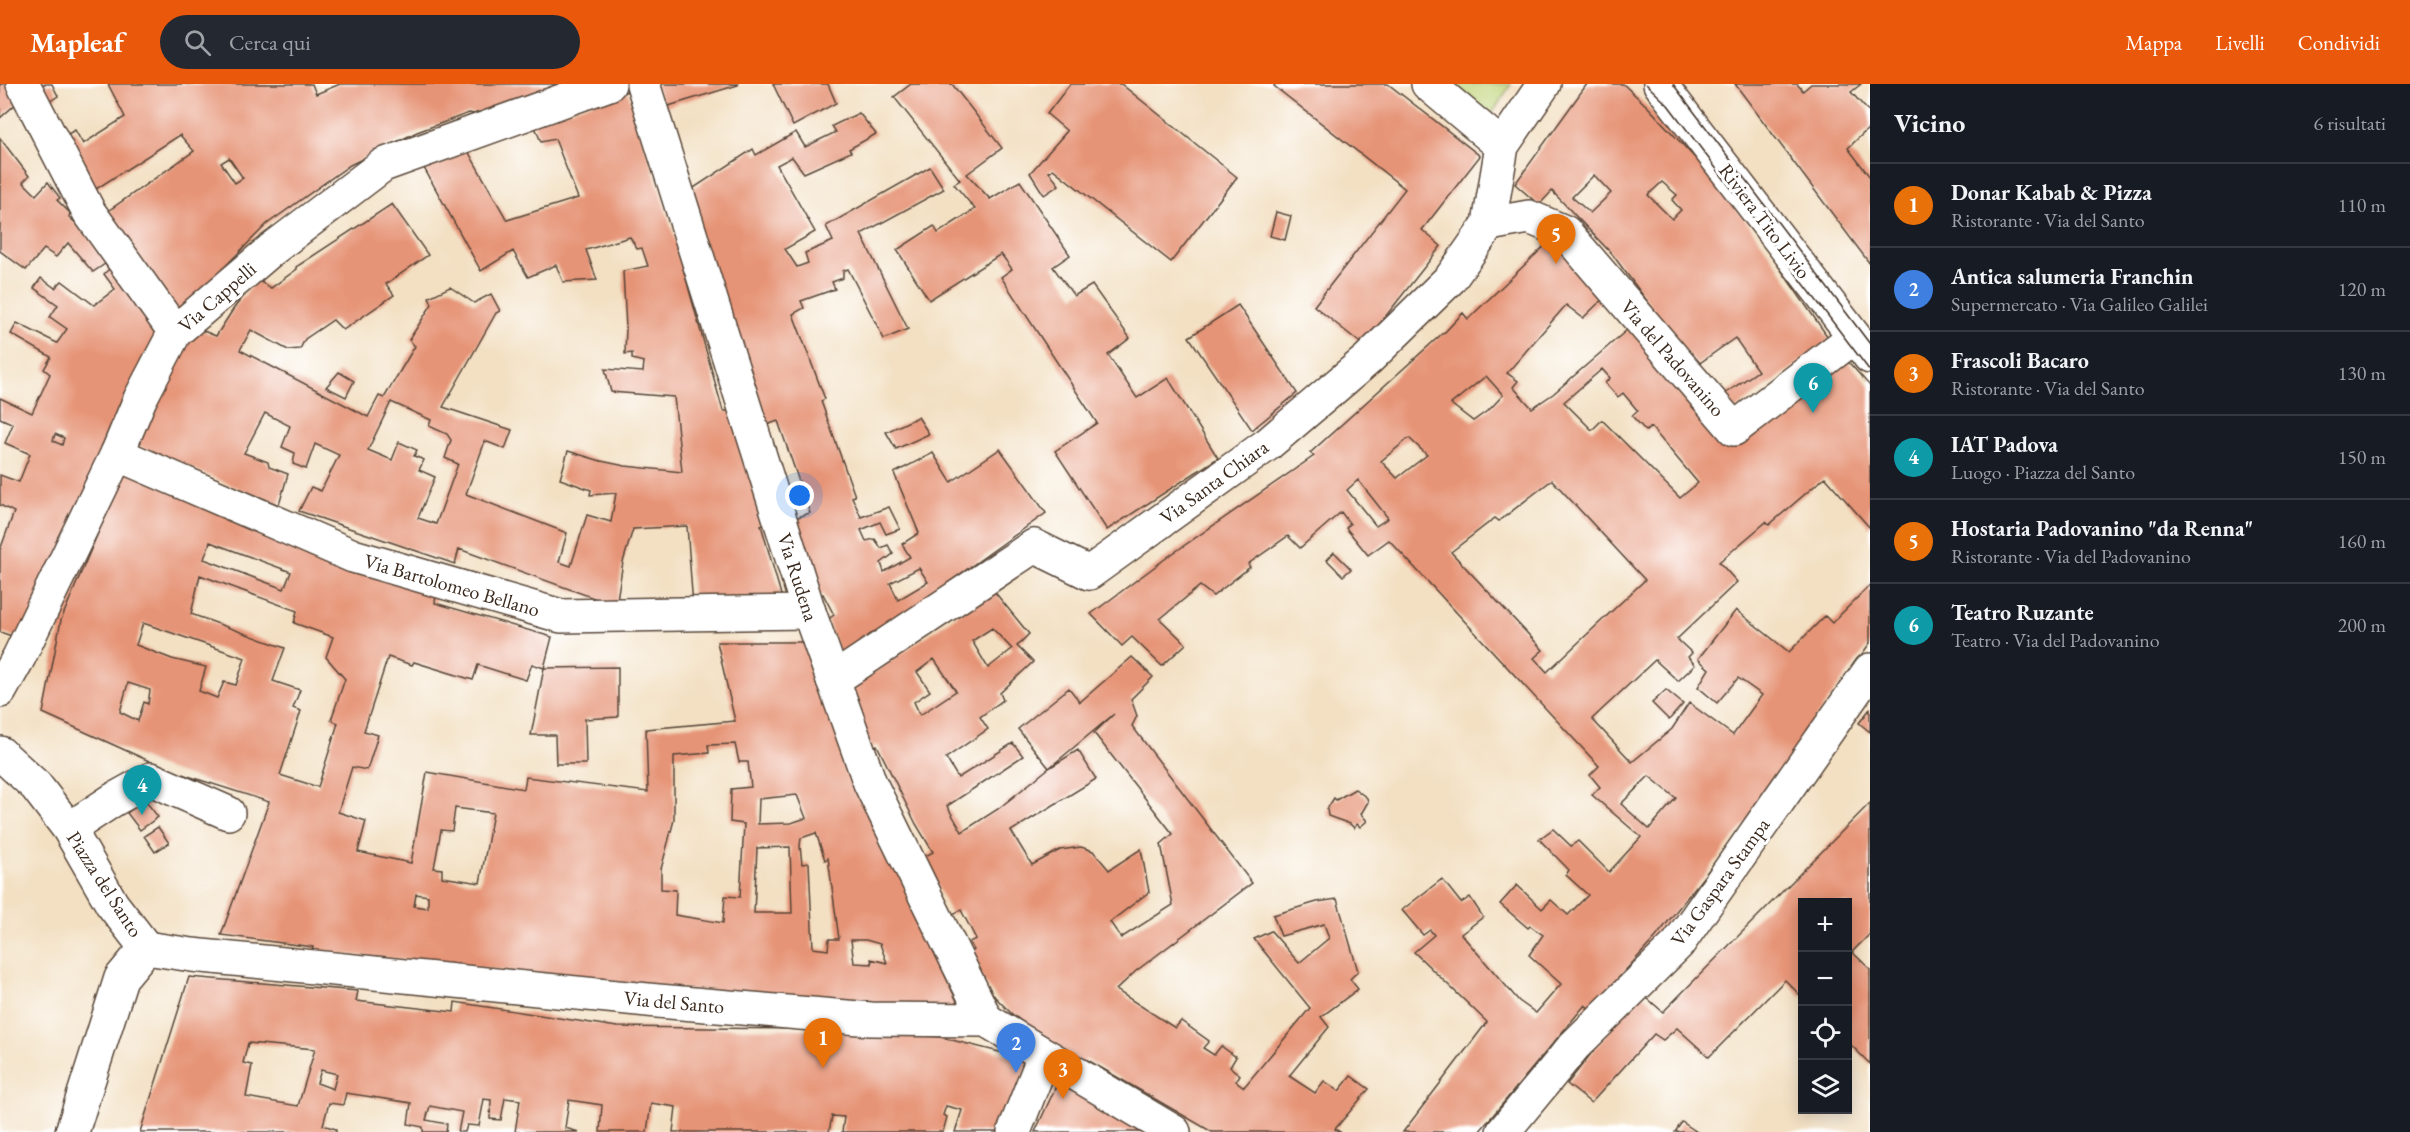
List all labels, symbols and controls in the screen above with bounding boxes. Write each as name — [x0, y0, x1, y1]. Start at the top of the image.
search box — [160, 15, 580, 69]
text: Mapleaf — [30, 24, 124, 60]
icon: search — [181, 26, 214, 59]
text: Cerca qui — [229, 28, 311, 57]
text: Mappa — [2126, 29, 2182, 56]
text: Livelli — [2215, 29, 2265, 56]
text: Condividi — [2298, 29, 2380, 56]
text: Vicino — [1894, 106, 1965, 140]
text: 6 risultati — [2314, 110, 2386, 136]
street label: Riviera Tito Livio — [1713, 158, 1817, 284]
text: Donar Kabab & Pizza — [1951, 178, 2152, 207]
text: 1 — [1908, 192, 1919, 218]
text: 110 m — [2338, 192, 2386, 218]
text: Ristorante · Via del Santo — [1951, 207, 2145, 233]
pin: 5 — [1536, 214, 1576, 264]
street label: Via Cappelli — [173, 256, 262, 338]
text: Antica salumeria Franchin — [1951, 262, 2193, 291]
text: 2 — [1908, 276, 1919, 302]
text: 120 m — [2338, 276, 2386, 302]
text: Supermercato · Via Galileo Galilei — [1951, 291, 2208, 317]
street label: Via del Padovanino — [1615, 294, 1731, 422]
text: Frascoli Bacaro — [1951, 346, 2089, 375]
text: 3 — [1908, 360, 1919, 386]
text: 130 m — [2338, 360, 2386, 386]
pin: 6 — [1794, 364, 1832, 413]
text: Ristorante · Via del Santo — [1951, 375, 2145, 401]
text: IAT Padova — [1951, 430, 2058, 459]
street label: Via Santa Chiara — [1155, 434, 1273, 530]
text: 4 — [1908, 444, 1919, 470]
text: 150 m — [2338, 444, 2386, 470]
text: Luogo · Piazza del Santo — [1951, 459, 2135, 485]
your location — [785, 481, 814, 510]
text: Hostaria Padovanino "da Renna" — [1951, 514, 2253, 543]
text: 5 — [1908, 528, 1919, 554]
text: 160 m — [2338, 528, 2386, 554]
street label: Via Rudena — [772, 530, 824, 624]
text: Ristorante · Via del Padovanino — [1951, 543, 2191, 569]
street label: Via Bartolomeo Bellano — [361, 547, 543, 623]
text: Teatro Ruzante — [1951, 598, 2094, 627]
text: 6 — [1908, 612, 1919, 638]
text: 200 m — [2338, 612, 2386, 638]
text: Teatro · Via del Padovanino — [1951, 627, 2160, 653]
pin: 4 — [122, 766, 162, 815]
street label: Via Gaspara Stampa — [1665, 813, 1775, 951]
street label: Piazza del Santo — [61, 826, 149, 942]
map controls — [1798, 898, 1852, 1114]
button: + — [1798, 898, 1852, 952]
button: − — [1798, 952, 1852, 1006]
street label: Via del Santo — [623, 985, 725, 1019]
button: locate — [1798, 1006, 1852, 1060]
pin: 1 — [804, 1018, 842, 1068]
pin: 2 — [996, 1024, 1036, 1073]
pin: 3 — [1044, 1050, 1082, 1099]
button: layers — [1798, 1060, 1852, 1114]

